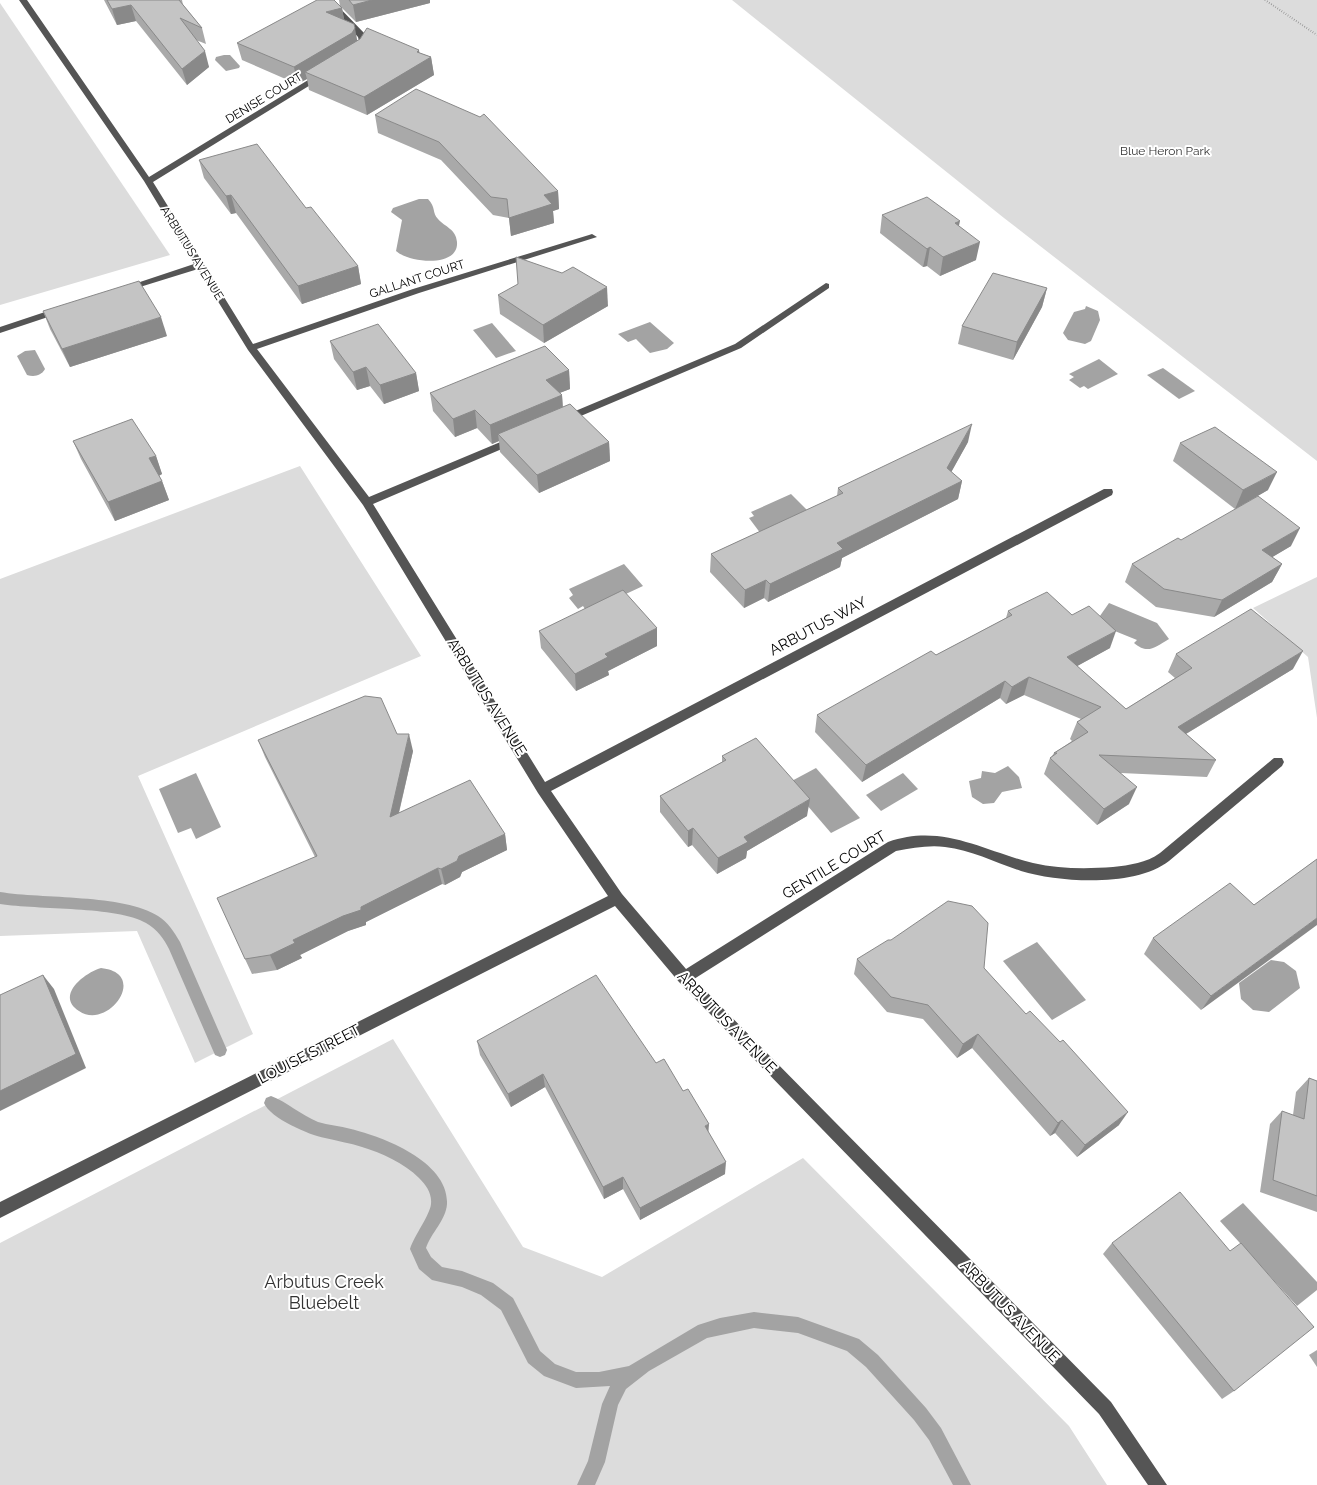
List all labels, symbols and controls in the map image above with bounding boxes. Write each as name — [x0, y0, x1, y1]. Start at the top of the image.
street label: DENISE COURT — [223, 69, 305, 126]
park label: Blue Heron Park — [1120, 144, 1211, 158]
street label: ARBUTUS AVENUE — [157, 204, 227, 302]
street label: GALLANT COURT — [368, 257, 467, 301]
street label: ARBUTUS WAY — [766, 593, 870, 659]
street label: ARBUTUS AVENUE — [444, 635, 530, 759]
street label: GENTILE COURT — [779, 827, 889, 903]
street label: ARBUTUS AVENUE — [674, 967, 780, 1077]
street label: LOUISE STREET — [255, 1021, 363, 1087]
street label: ARBUTUS AVENUE — [957, 1256, 1063, 1366]
park label: Arbutus Creek Bluebelt — [264, 1271, 384, 1313]

